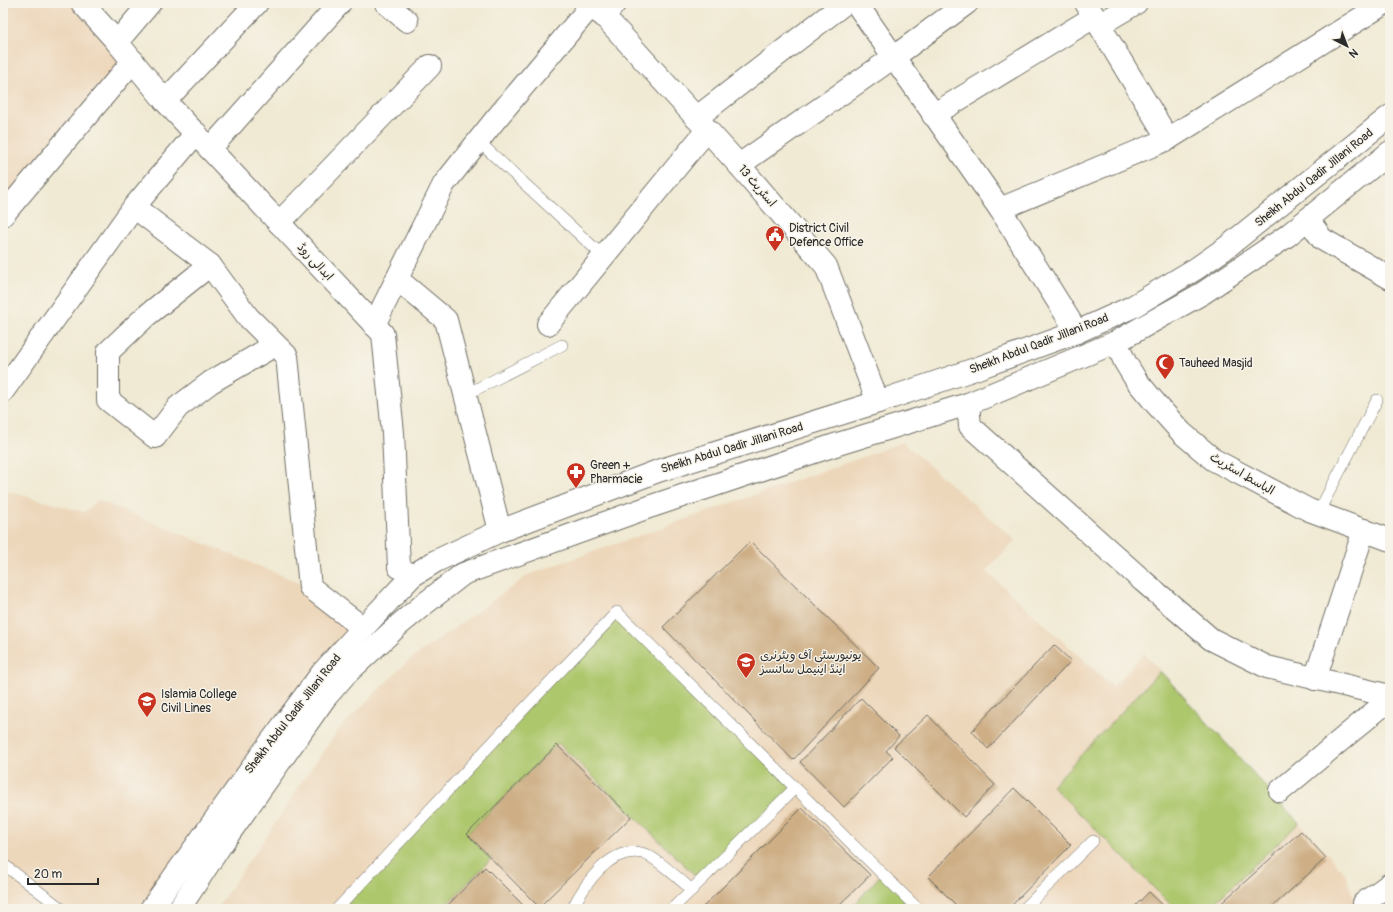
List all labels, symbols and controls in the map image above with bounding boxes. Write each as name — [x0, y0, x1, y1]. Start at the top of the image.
north arrow — [1327, 26, 1367, 66]
text: N — [1346, 46, 1360, 61]
street label: Sheikh Abdul Qadir Jillani Road — [1252, 126, 1376, 230]
street label: اسٹریٹ 13 — [735, 162, 779, 210]
place label: District Civil Defence Office — [789, 221, 863, 250]
public building icon: District Civil Defence Office — [764, 224, 786, 252]
street label: ابدالی روڈ — [294, 240, 336, 284]
street label: Sheikh Abdul Qadir Jillani Road — [967, 310, 1111, 378]
mosque icon: Tauheed Masjid — [1154, 352, 1176, 380]
place label: Tauheed Masjid — [1179, 356, 1253, 371]
street label: Sheikh Abdul Qadir Jillani Road — [659, 419, 805, 477]
street label: الباسط اسٹریٹ — [1207, 449, 1277, 499]
place label: Green + Pharmacie — [590, 458, 643, 487]
pharmacy icon: Green + Pharmacie — [565, 461, 587, 489]
place label: یونیورسٹی آف ویٹرنری اینڈ اینیمل سائنسز — [759, 648, 861, 677]
street label: Sheikh Abdul Qadir Jillani Road — [242, 651, 345, 777]
school or university icon: یونیورسٹی آف ویٹرنری اینڈ اینیمل سائنسز — [735, 651, 757, 679]
place label: Islamia College Civil Lines — [161, 687, 237, 716]
school or university icon: Islamia College Civil Lines — [136, 690, 158, 718]
scale bar — [28, 860, 98, 886]
text: 20 m — [34, 867, 63, 882]

